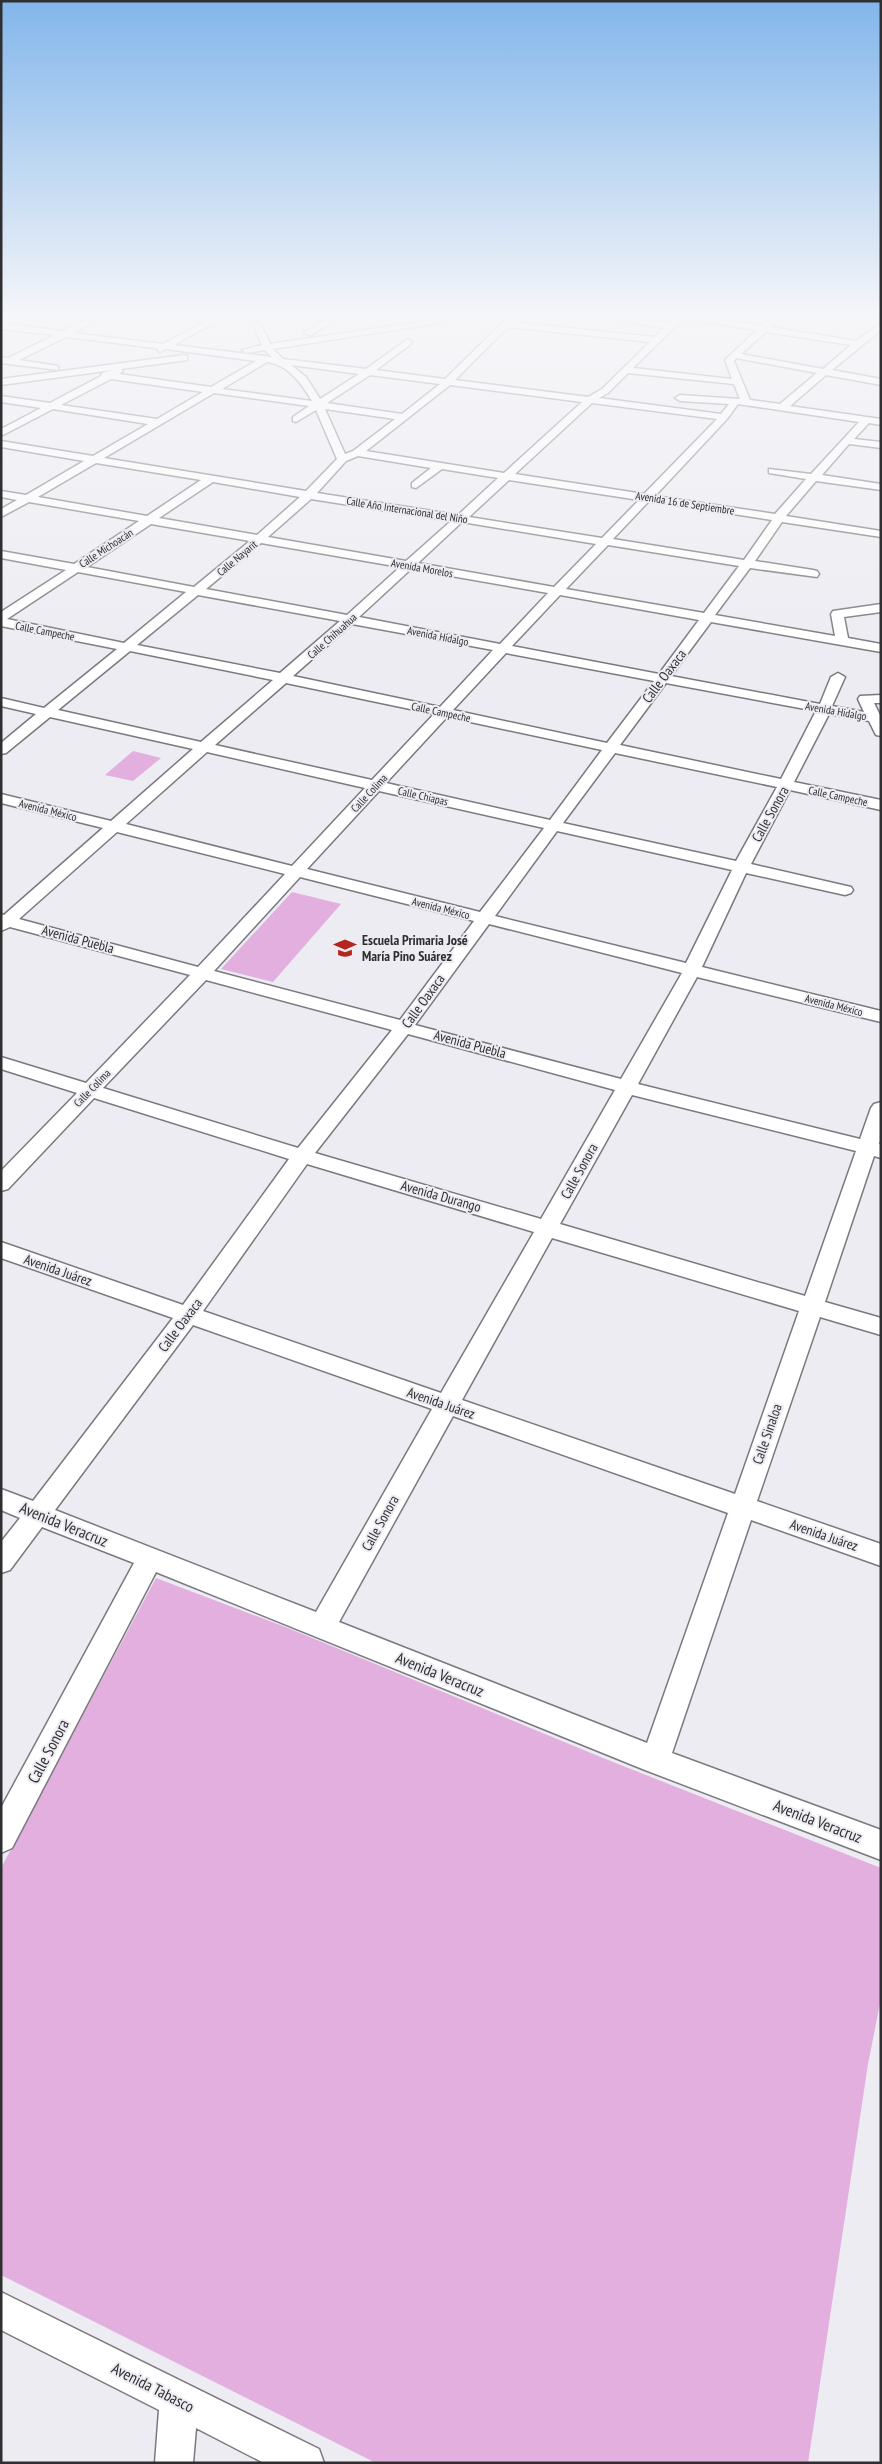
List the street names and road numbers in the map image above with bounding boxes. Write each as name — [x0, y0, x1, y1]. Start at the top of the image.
street label: Avenida 16 de Septiembre — [635, 488, 736, 518]
street label: Calle Año Internacional del Niño — [345, 494, 469, 527]
street label: Calle Michoacán — [76, 525, 136, 571]
street label: Calle Nayarit — [214, 537, 260, 579]
street label: Avenida Morelos — [390, 556, 454, 580]
street label: Calle Chihuahua — [304, 610, 360, 662]
street label: Calle Campeche — [14, 618, 76, 644]
street label: Avenida Hidalgo — [406, 623, 470, 649]
street label: Calle Oaxaca — [638, 646, 690, 706]
street label: Calle Campeche — [410, 699, 472, 725]
street label: Avenida Hidalgo — [804, 699, 868, 723]
street label: Calle Colima — [348, 771, 390, 815]
street label: Calle Chiapas — [397, 783, 450, 809]
street label: Calle Sonora — [747, 783, 793, 845]
street label: Calle Campeche — [807, 783, 869, 809]
street label: Avenida México — [18, 796, 79, 824]
street label: Avenida México — [411, 894, 472, 922]
street label: Avenida Puebla — [40, 921, 116, 957]
street label: Calle Oaxaca — [397, 970, 449, 1032]
street label: Avenida México — [804, 991, 865, 1019]
street label: Avenida Puebla — [432, 1026, 508, 1062]
street label: Calle Colima — [71, 1066, 113, 1110]
street label: Calle Sonora — [556, 1140, 602, 1202]
street label: Avenida Durango — [399, 1176, 483, 1216]
street label: Avenida Juárez — [22, 1250, 94, 1290]
street label: Calle Oaxaca — [154, 1295, 206, 1355]
street label: Avenida Juárez — [405, 1383, 477, 1423]
street label: Calle Sinaloa — [748, 1401, 786, 1467]
street label: Calle Sonora — [357, 1492, 403, 1554]
street label: Avenida Veracruz — [17, 1497, 111, 1551]
street label: Avenida Juárez — [788, 1515, 860, 1555]
street label: Avenida Veracruz — [393, 1647, 487, 1701]
street label: Calle Sonora — [23, 1716, 73, 1786]
street label: Avenida Veracruz — [771, 1795, 865, 1847]
street label: Avenida Tabasco — [108, 2358, 198, 2416]

